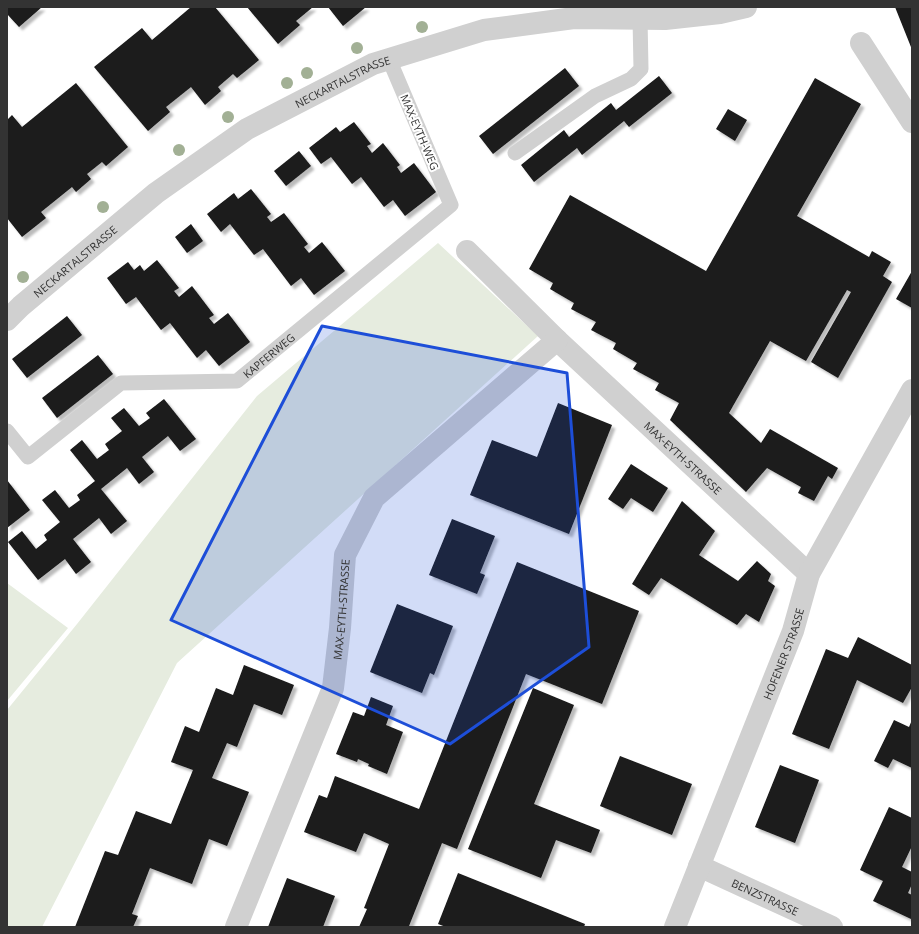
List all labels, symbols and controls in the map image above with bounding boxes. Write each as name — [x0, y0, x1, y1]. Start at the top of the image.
street label: NECKARTALSTRASSE — [292, 52, 392, 111]
street label: MAX-EYTH-WEG — [397, 92, 443, 172]
street label: NECKARTALSTRASSE — [30, 222, 120, 300]
street label: KAPFERWEG — [239, 329, 298, 381]
street label: MAX-EYTH-STRASSE — [641, 418, 725, 497]
street label: MAX-EYTH-STRASSE — [329, 559, 352, 660]
street label: HOFENER STRASSE — [759, 606, 807, 702]
street label: BENZSTRASSE — [730, 875, 801, 918]

